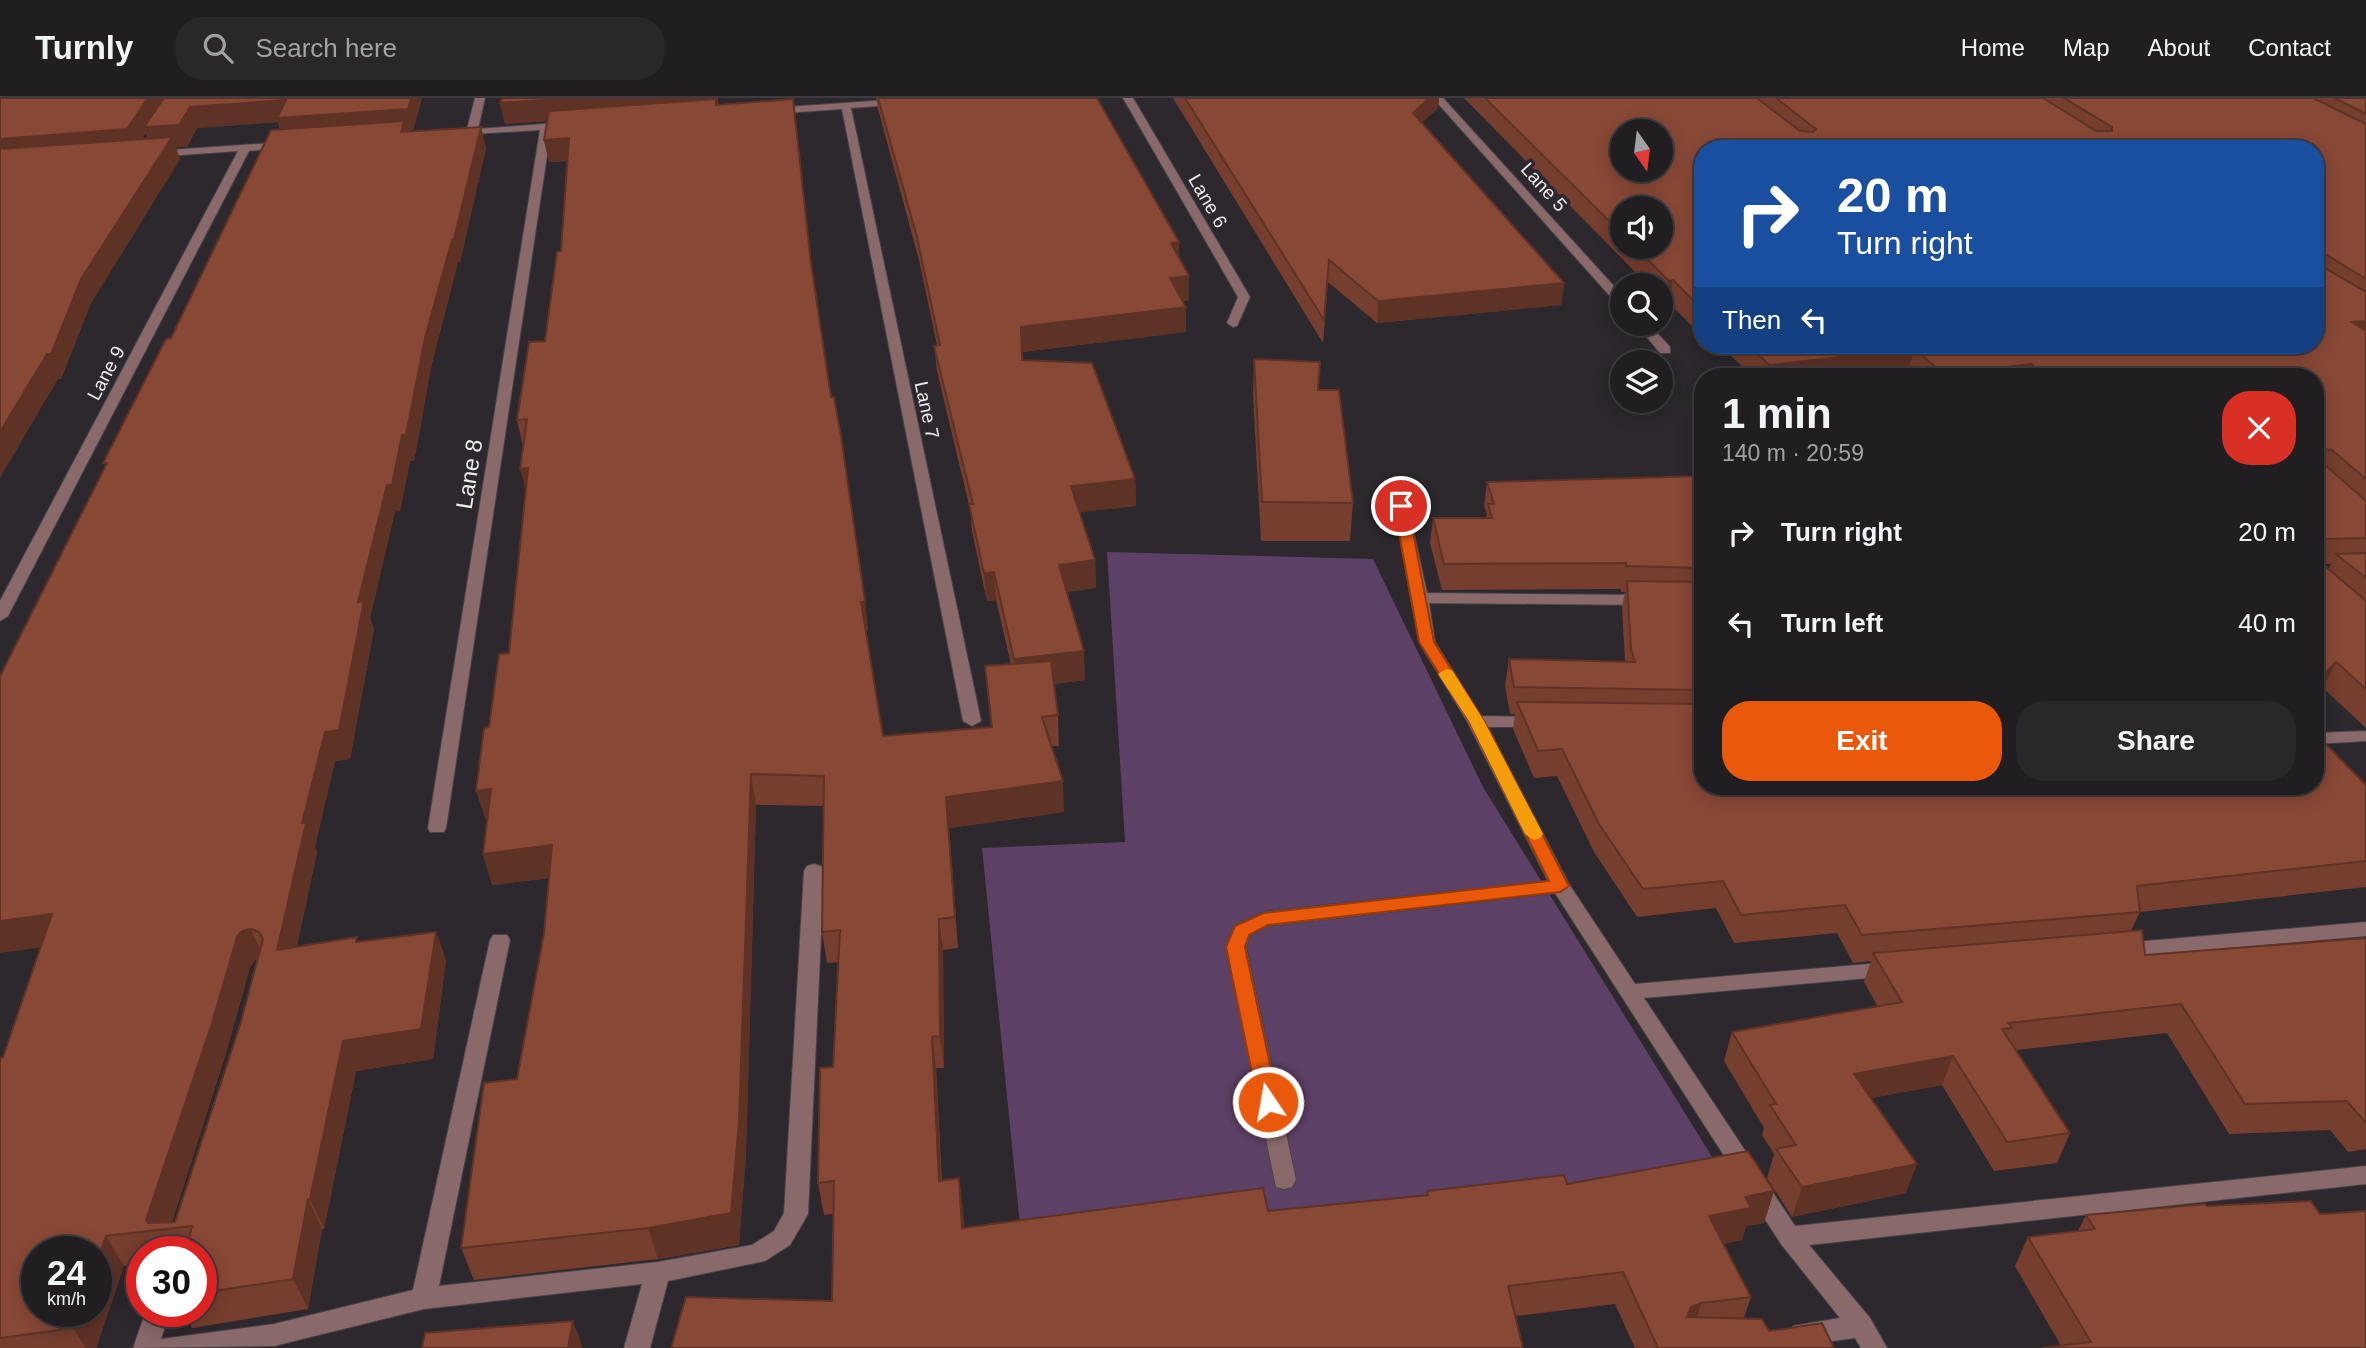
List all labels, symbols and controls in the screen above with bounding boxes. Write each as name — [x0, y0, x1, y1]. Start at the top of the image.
search box — [175, 17, 665, 80]
text: Turnly — [35, 29, 133, 66]
icon: search — [199, 29, 237, 67]
text: Search here — [255, 33, 397, 63]
text: Home — [1961, 34, 2025, 61]
text: Map — [2063, 34, 2110, 61]
text: About — [2148, 34, 2210, 61]
text: Contact — [2248, 34, 2331, 61]
north arrow — [1610, 119, 1673, 182]
map controls — [1610, 119, 1673, 413]
street label: Lane 5 — [1517, 158, 1571, 216]
icon: right — [1722, 168, 1813, 259]
text: 20 m — [1837, 168, 1949, 222]
street label: Lane 6 — [1184, 171, 1232, 231]
button: sound — [1610, 196, 1673, 259]
text: Turn right — [1837, 225, 1973, 261]
button: search — [1610, 273, 1673, 336]
icon: left — [1795, 301, 1833, 339]
text: Then — [1722, 305, 1781, 335]
street label: Lane 9 — [83, 342, 129, 404]
button: layers — [1610, 350, 1673, 413]
street label: Lane 7 — [911, 379, 943, 441]
text: 1 min — [1722, 390, 1832, 437]
button: close — [2222, 391, 2296, 465]
street label: Lane 8 — [451, 437, 487, 511]
text: 140 m · 20:59 — [1722, 440, 1864, 466]
pin — [1371, 476, 1431, 536]
icon: arrive — [1382, 487, 1420, 525]
icon: right — [1722, 514, 1760, 552]
text: Turn right — [1781, 517, 1902, 547]
text: 20 m — [2238, 517, 2296, 547]
icon: left — [1722, 605, 1760, 643]
text: Turn left — [1781, 608, 1883, 638]
text: 40 m — [2238, 608, 2296, 638]
button: Exit — [1722, 701, 2002, 781]
button: Share — [2016, 701, 2296, 781]
position arrow — [1231, 1065, 1305, 1139]
speed limit sign: 30 — [126, 1236, 217, 1327]
text: 24 — [47, 1253, 86, 1292]
text: km/h — [47, 1289, 86, 1309]

